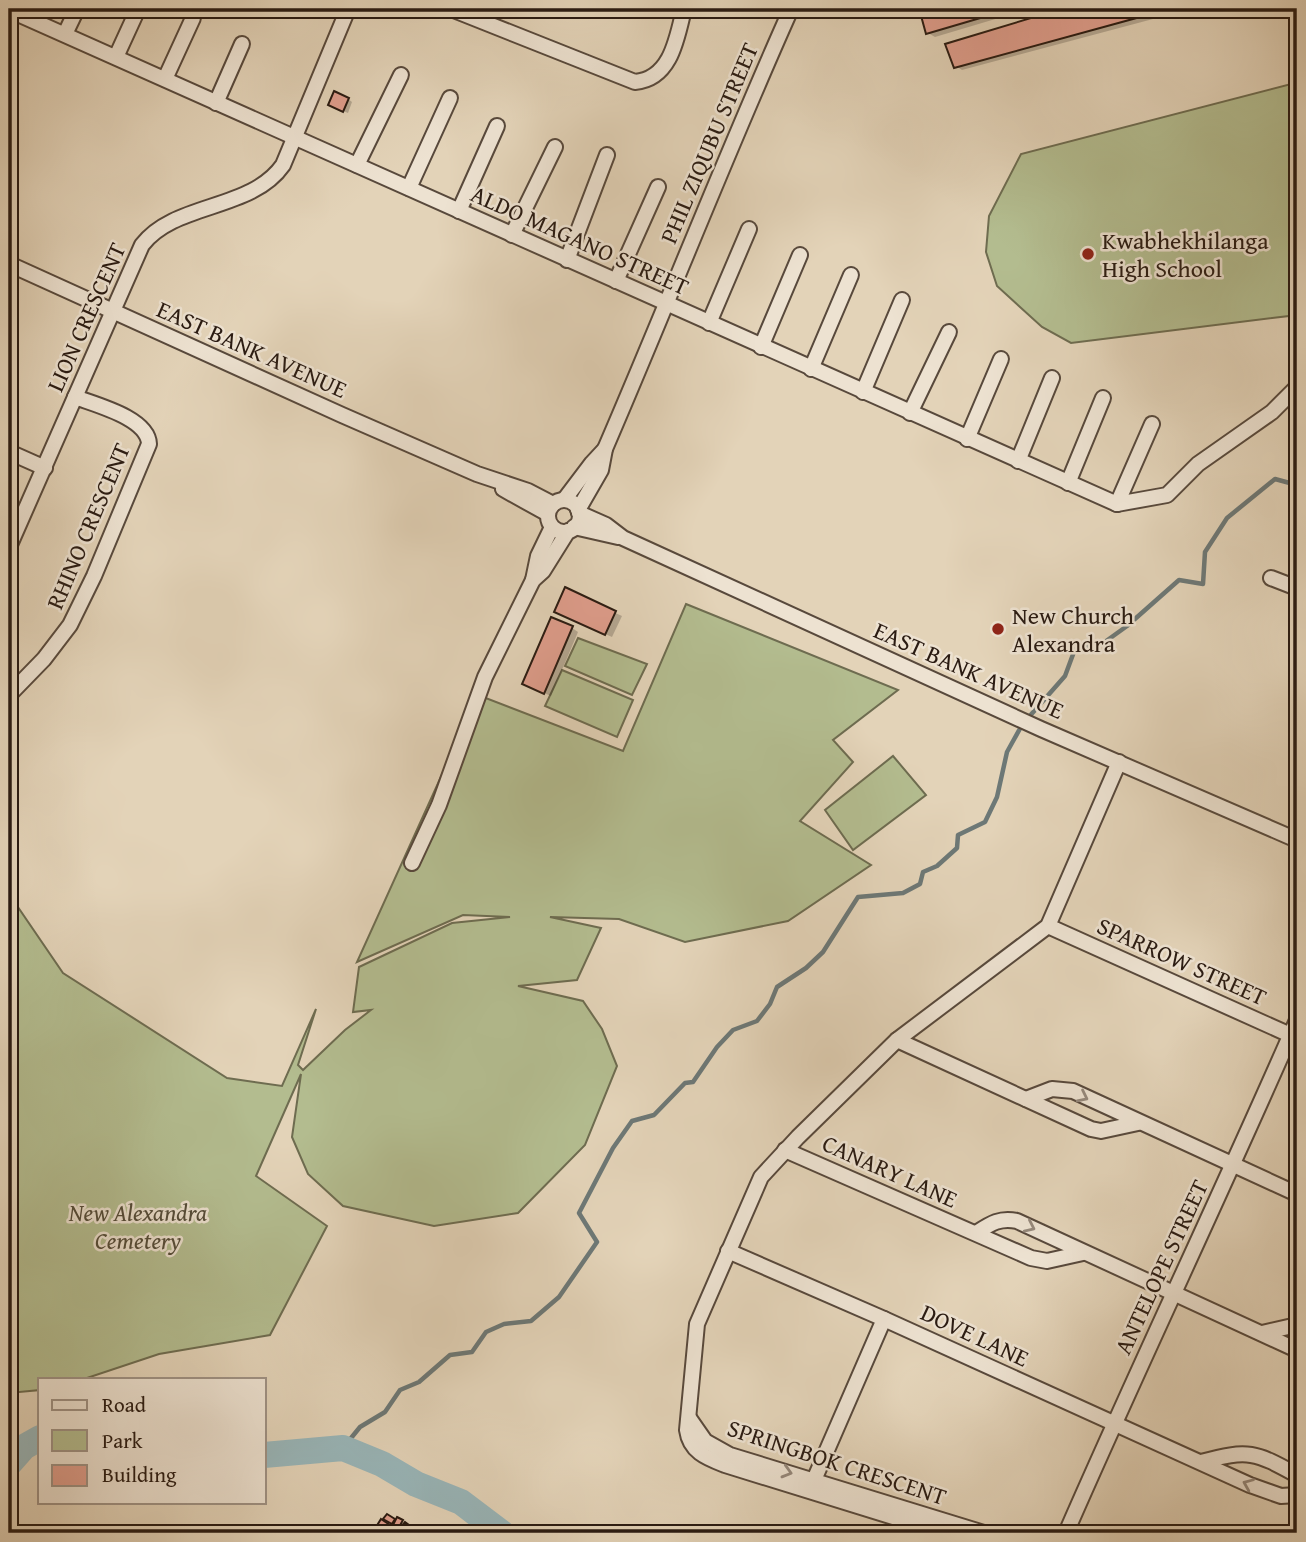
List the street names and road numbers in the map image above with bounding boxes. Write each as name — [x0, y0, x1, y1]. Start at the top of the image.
street label: PHIL ZIQUBU STREET — [651, 37, 767, 249]
street label: ALDO MAGANO STREET — [465, 176, 695, 304]
street label: LION CRESCENT — [38, 237, 134, 397]
street label: EAST BANK AVENUE — [151, 291, 353, 407]
street label: RHINO CRESCENT — [37, 437, 139, 615]
street label: EAST BANK AVENUE — [868, 612, 1070, 728]
street label: SPARROW STREET — [1092, 908, 1272, 1014]
street label: CANARY LANE — [817, 1126, 963, 1216]
street label: ANTELOPE STREET — [1105, 1174, 1217, 1360]
street label: DOVE LANE — [915, 1295, 1035, 1375]
street label: SPRINGBOK CRESCENT — [723, 1410, 951, 1514]

